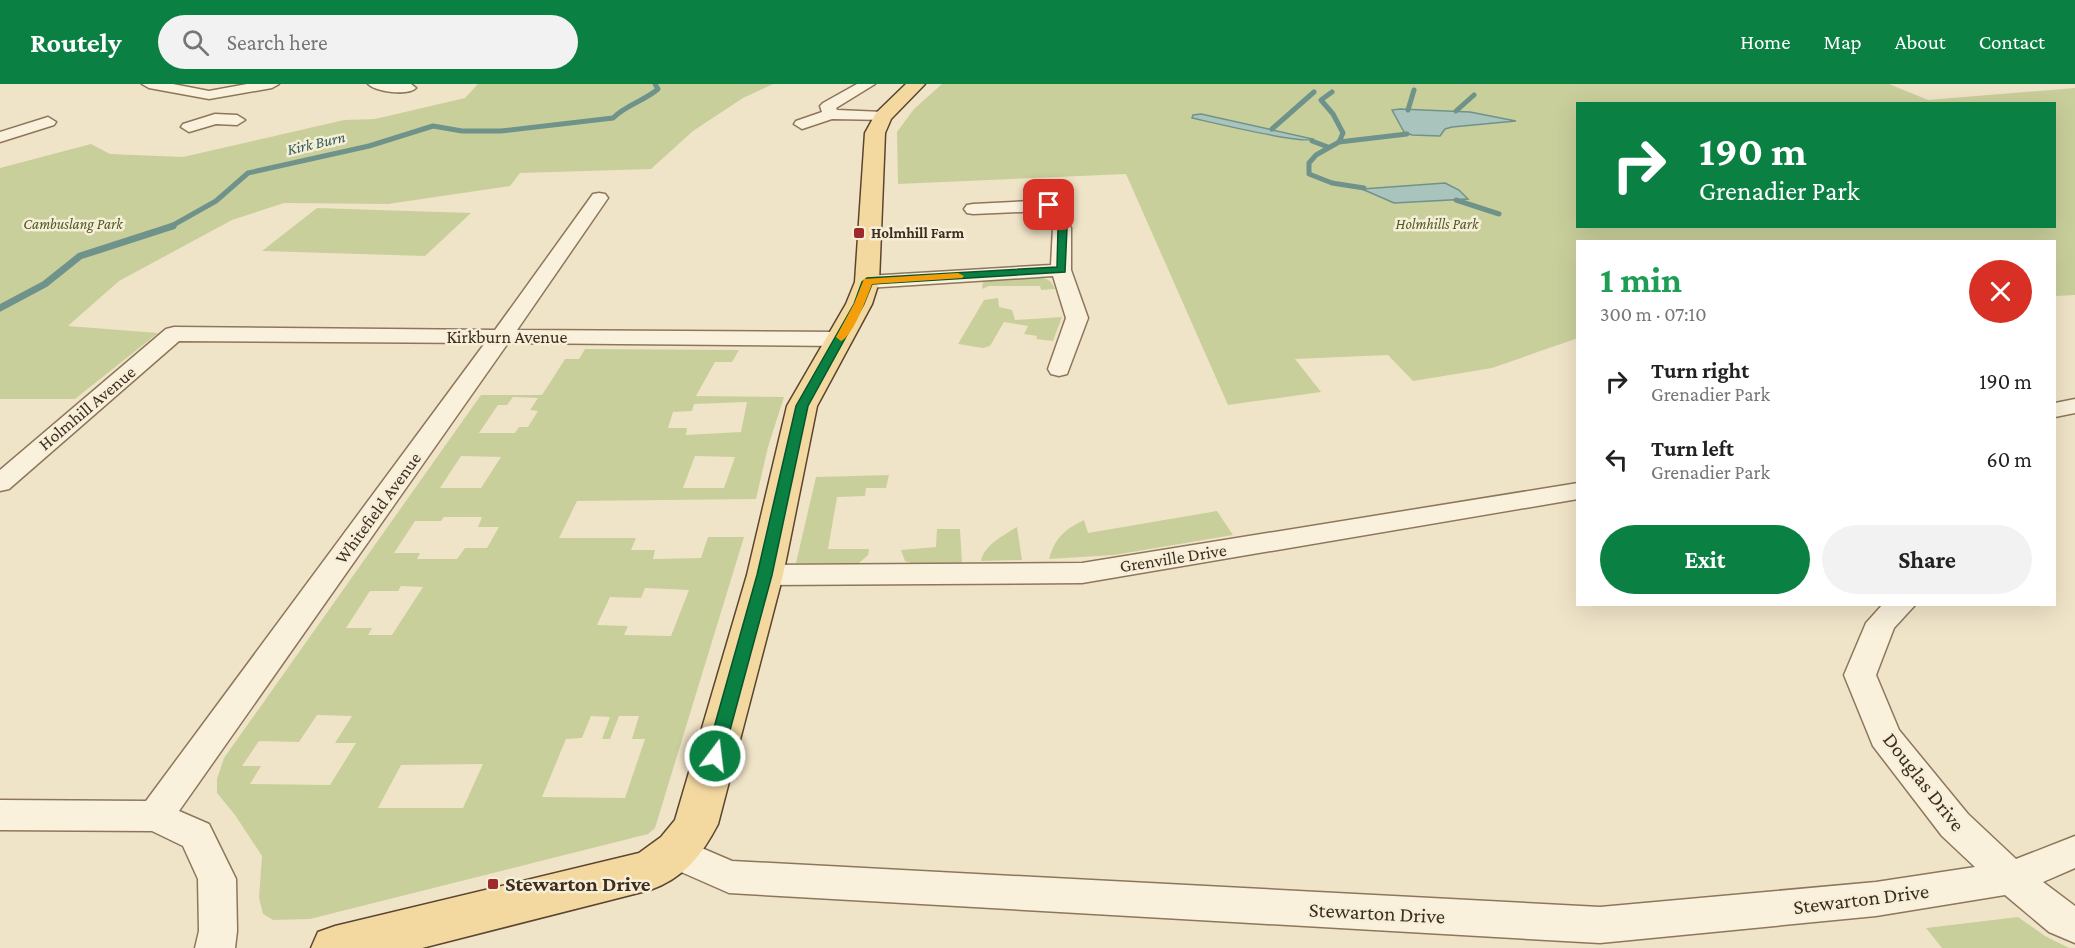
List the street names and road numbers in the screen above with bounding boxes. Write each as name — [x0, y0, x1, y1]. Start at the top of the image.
street label: Kirkburn Avenue — [447, 327, 568, 347]
street label: Holmhill Avenue — [35, 362, 140, 454]
street label: Whitefield Avenue — [331, 448, 425, 568]
street label: Grenville Drive — [1118, 540, 1228, 576]
street label: Douglas Drive — [1878, 728, 1970, 836]
street label: Stewarton Drive — [1792, 879, 1930, 919]
street label: Stewarton Drive — [1308, 897, 1446, 929]

